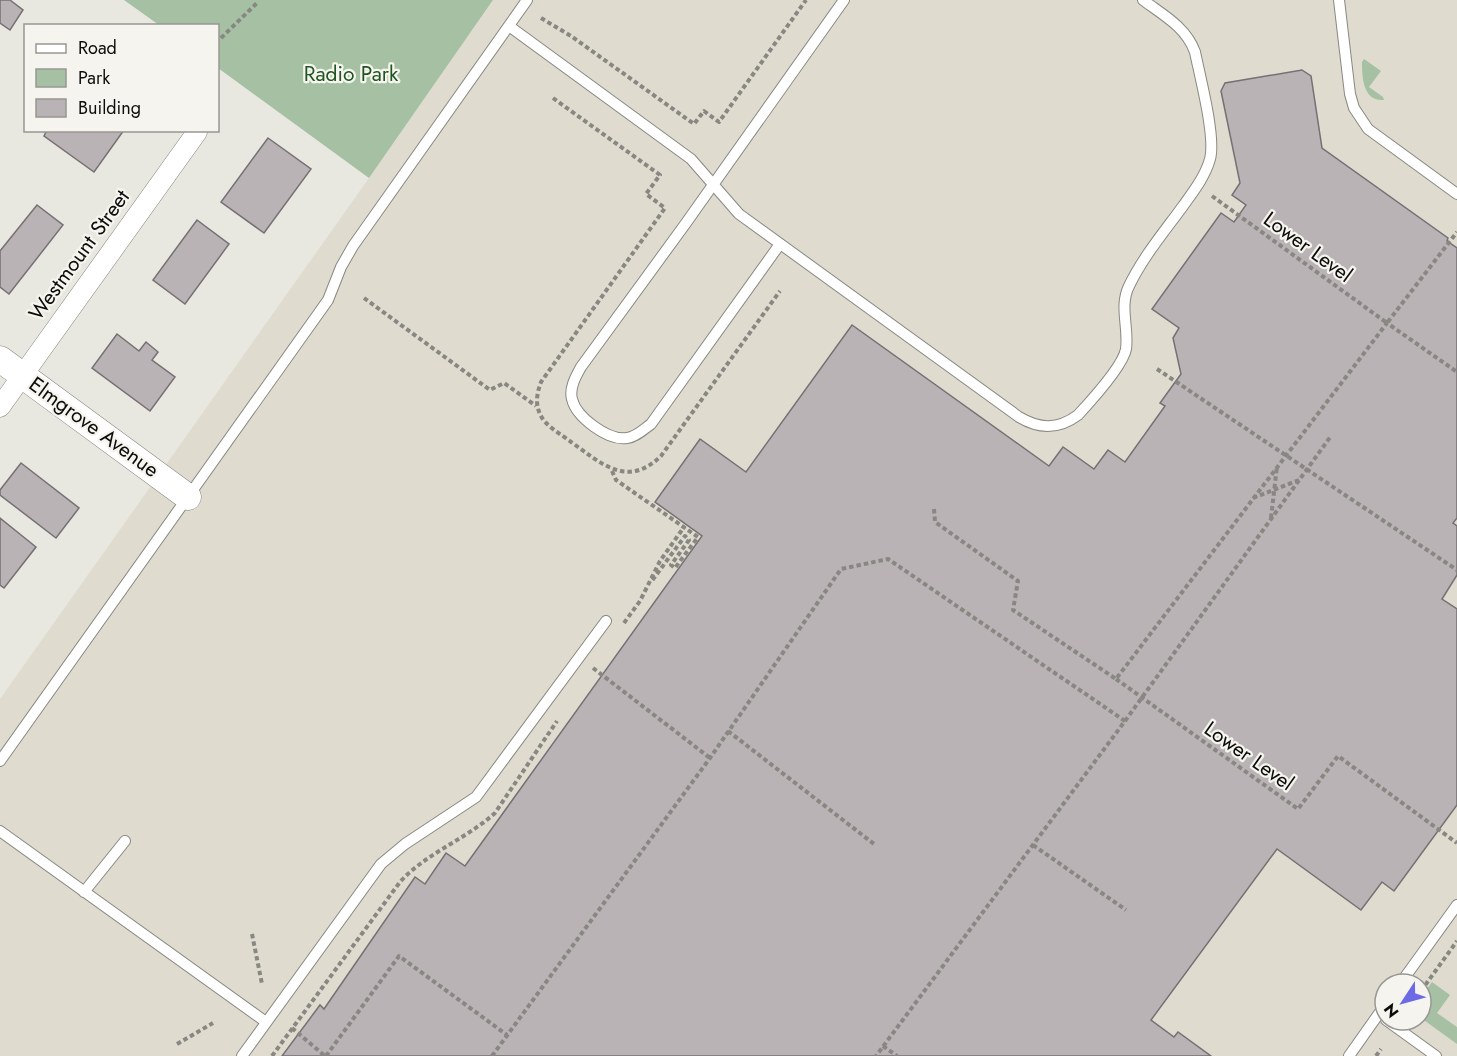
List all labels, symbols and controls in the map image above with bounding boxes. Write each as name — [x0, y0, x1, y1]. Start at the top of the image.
legend — [24, 24, 219, 132]
text: Road — [78, 35, 117, 61]
park label: Radio Park — [304, 59, 399, 89]
text: Park — [78, 65, 110, 91]
text: Building — [78, 95, 141, 121]
street label: Westmount Street — [21, 184, 137, 326]
street label: Lower Level — [1257, 204, 1359, 290]
street label: Elmgrove Avenue — [23, 370, 165, 485]
street label: Lower Level — [1198, 714, 1300, 798]
north arrow — [1373, 972, 1433, 1032]
text: N — [1378, 999, 1404, 1022]

